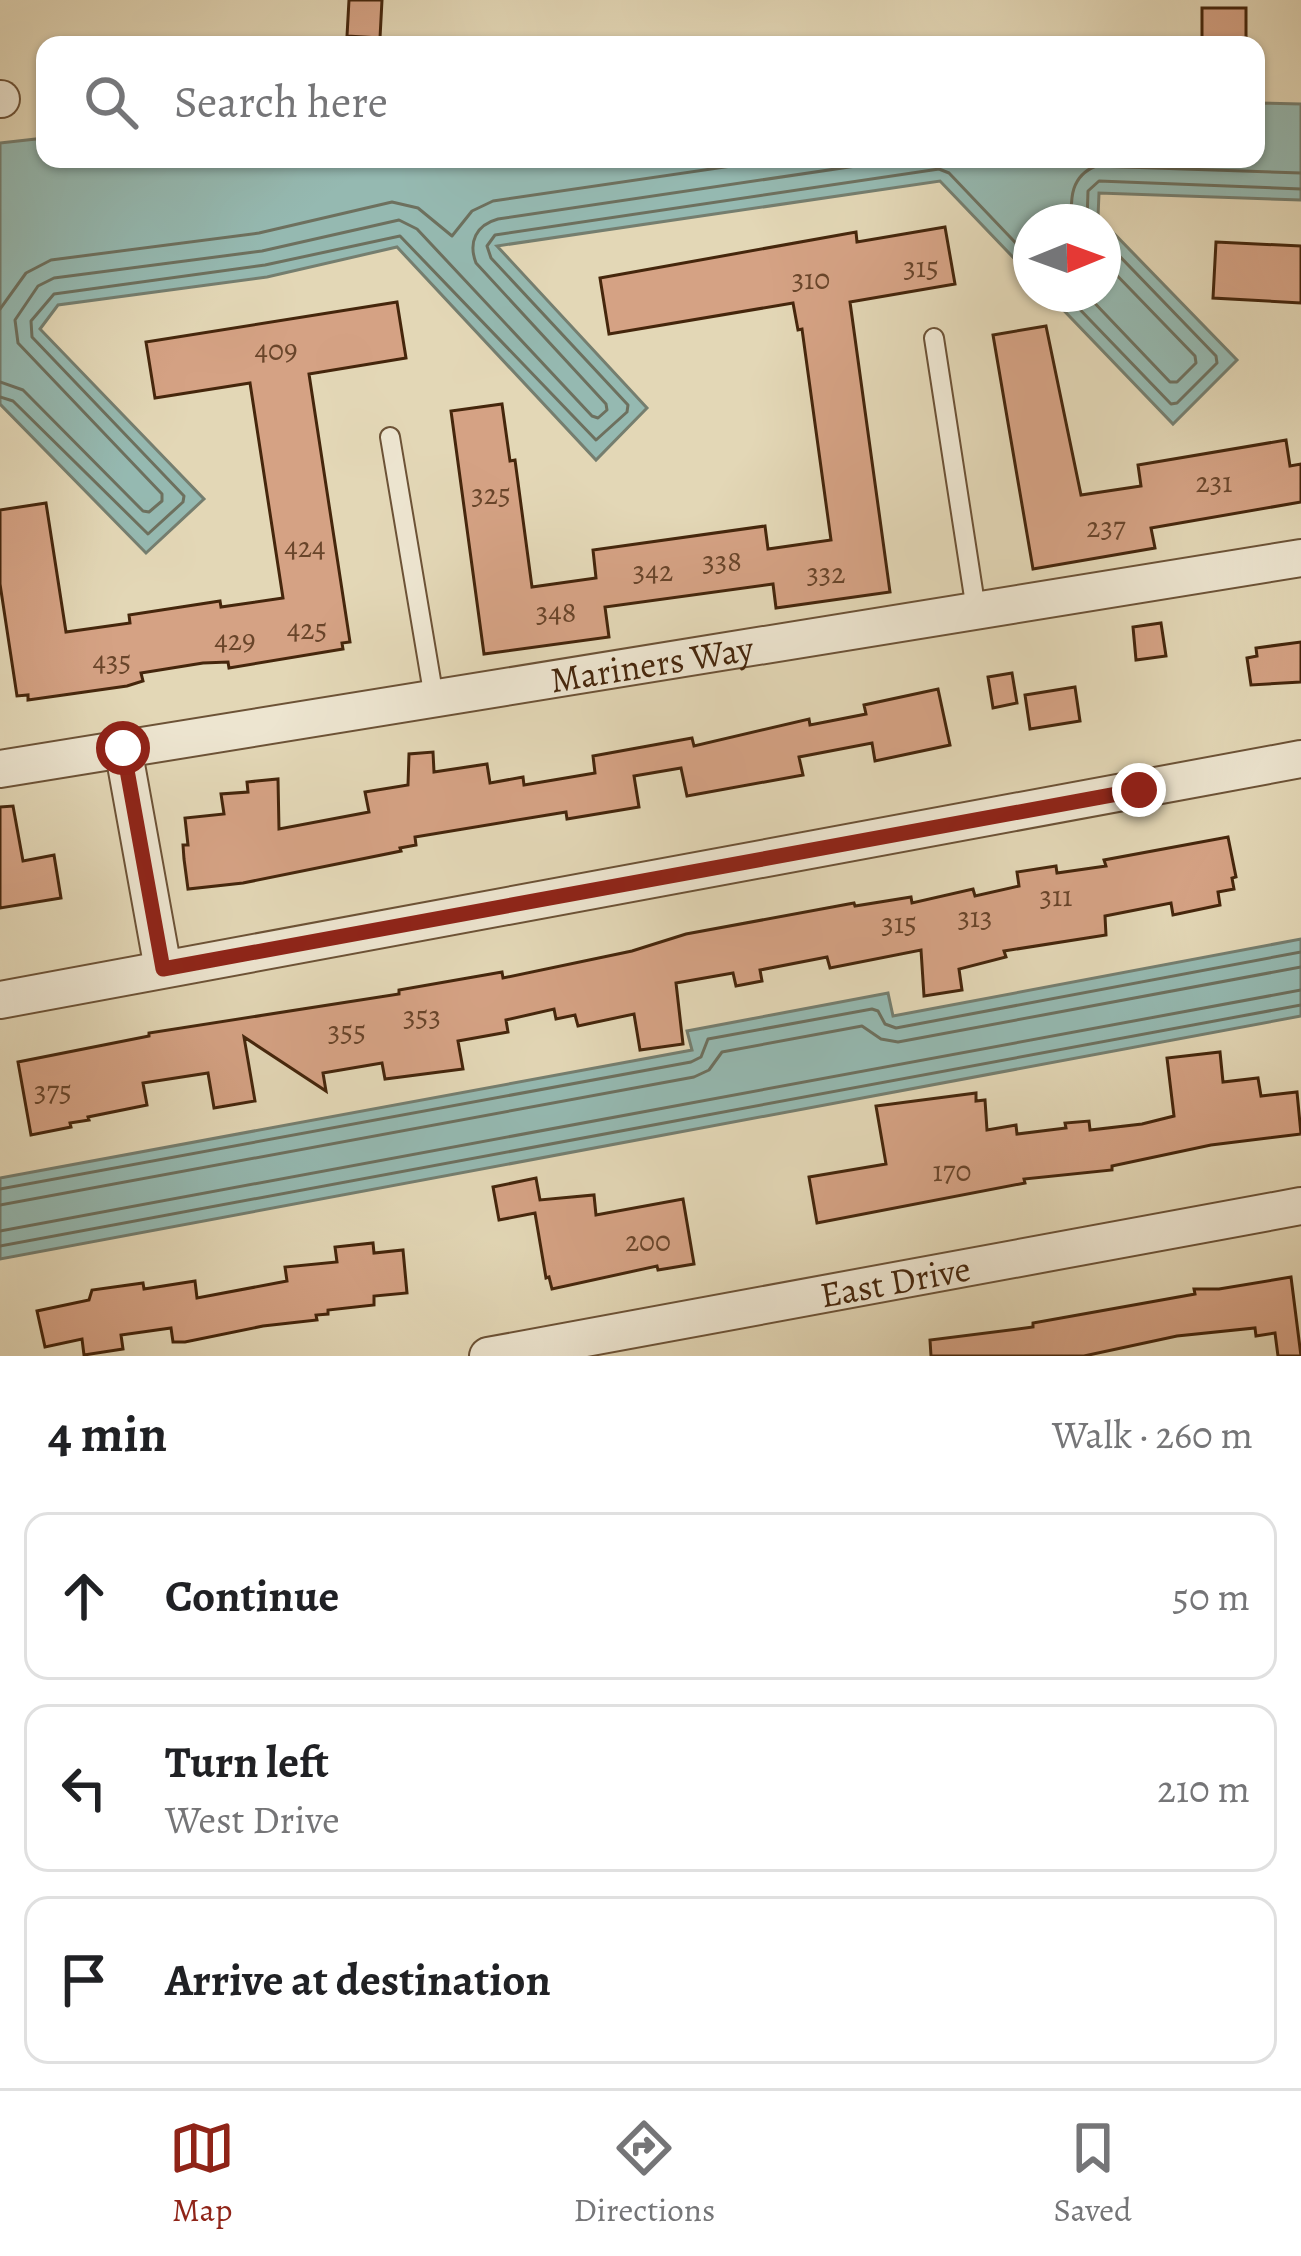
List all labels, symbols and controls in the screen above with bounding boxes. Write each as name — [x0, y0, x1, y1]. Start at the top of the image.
search box — [36, 36, 1265, 168]
icon: search — [78, 69, 144, 135]
text: Search here — [174, 71, 388, 133]
north arrow — [1013, 204, 1121, 312]
house number: 315 — [903, 247, 939, 287]
house number: 310 — [792, 259, 830, 299]
house number: 409 — [254, 330, 298, 370]
house number: 231 — [1196, 462, 1233, 502]
house number: 325 — [471, 474, 511, 514]
house number: 237 — [1086, 507, 1126, 547]
house number: 424 — [284, 527, 326, 567]
house number: 338 — [702, 541, 742, 581]
house number: 342 — [633, 551, 673, 591]
house number: 332 — [806, 553, 846, 593]
house number: 348 — [536, 592, 576, 632]
house number: 425 — [287, 609, 327, 649]
house number: 429 — [214, 620, 256, 660]
street label: Mariners Way — [546, 623, 758, 704]
house number: 435 — [93, 641, 131, 681]
route start — [96, 721, 150, 775]
route end — [1112, 763, 1166, 817]
house number: 311 — [1040, 876, 1073, 916]
house number: 313 — [957, 897, 993, 937]
house number: 315 — [881, 903, 917, 943]
house number: 353 — [403, 996, 441, 1036]
house number: 355 — [328, 1011, 366, 1051]
house number: 375 — [34, 1071, 72, 1111]
house number: 170 — [933, 1151, 971, 1191]
house number: 200 — [625, 1221, 671, 1261]
street label: East Drive — [816, 1244, 974, 1319]
text: 4 min — [48, 1399, 167, 1469]
text: Walk · 260 m — [1052, 1408, 1253, 1461]
icon: ahead — [51, 1563, 117, 1629]
text: Continue — [165, 1565, 339, 1627]
text: 50 m — [1172, 1570, 1250, 1623]
text: Turn left — [165, 1731, 329, 1793]
icon: left — [51, 1755, 117, 1821]
text: 210 m — [1157, 1762, 1250, 1815]
text: West Drive — [165, 1793, 340, 1846]
icon: arrive — [51, 1947, 117, 2013]
text: Arrive at destination — [165, 1949, 551, 2011]
tab: Map — [169, 2115, 235, 2232]
tab: Directions — [574, 2115, 715, 2232]
tab: Saved — [1054, 2115, 1132, 2232]

